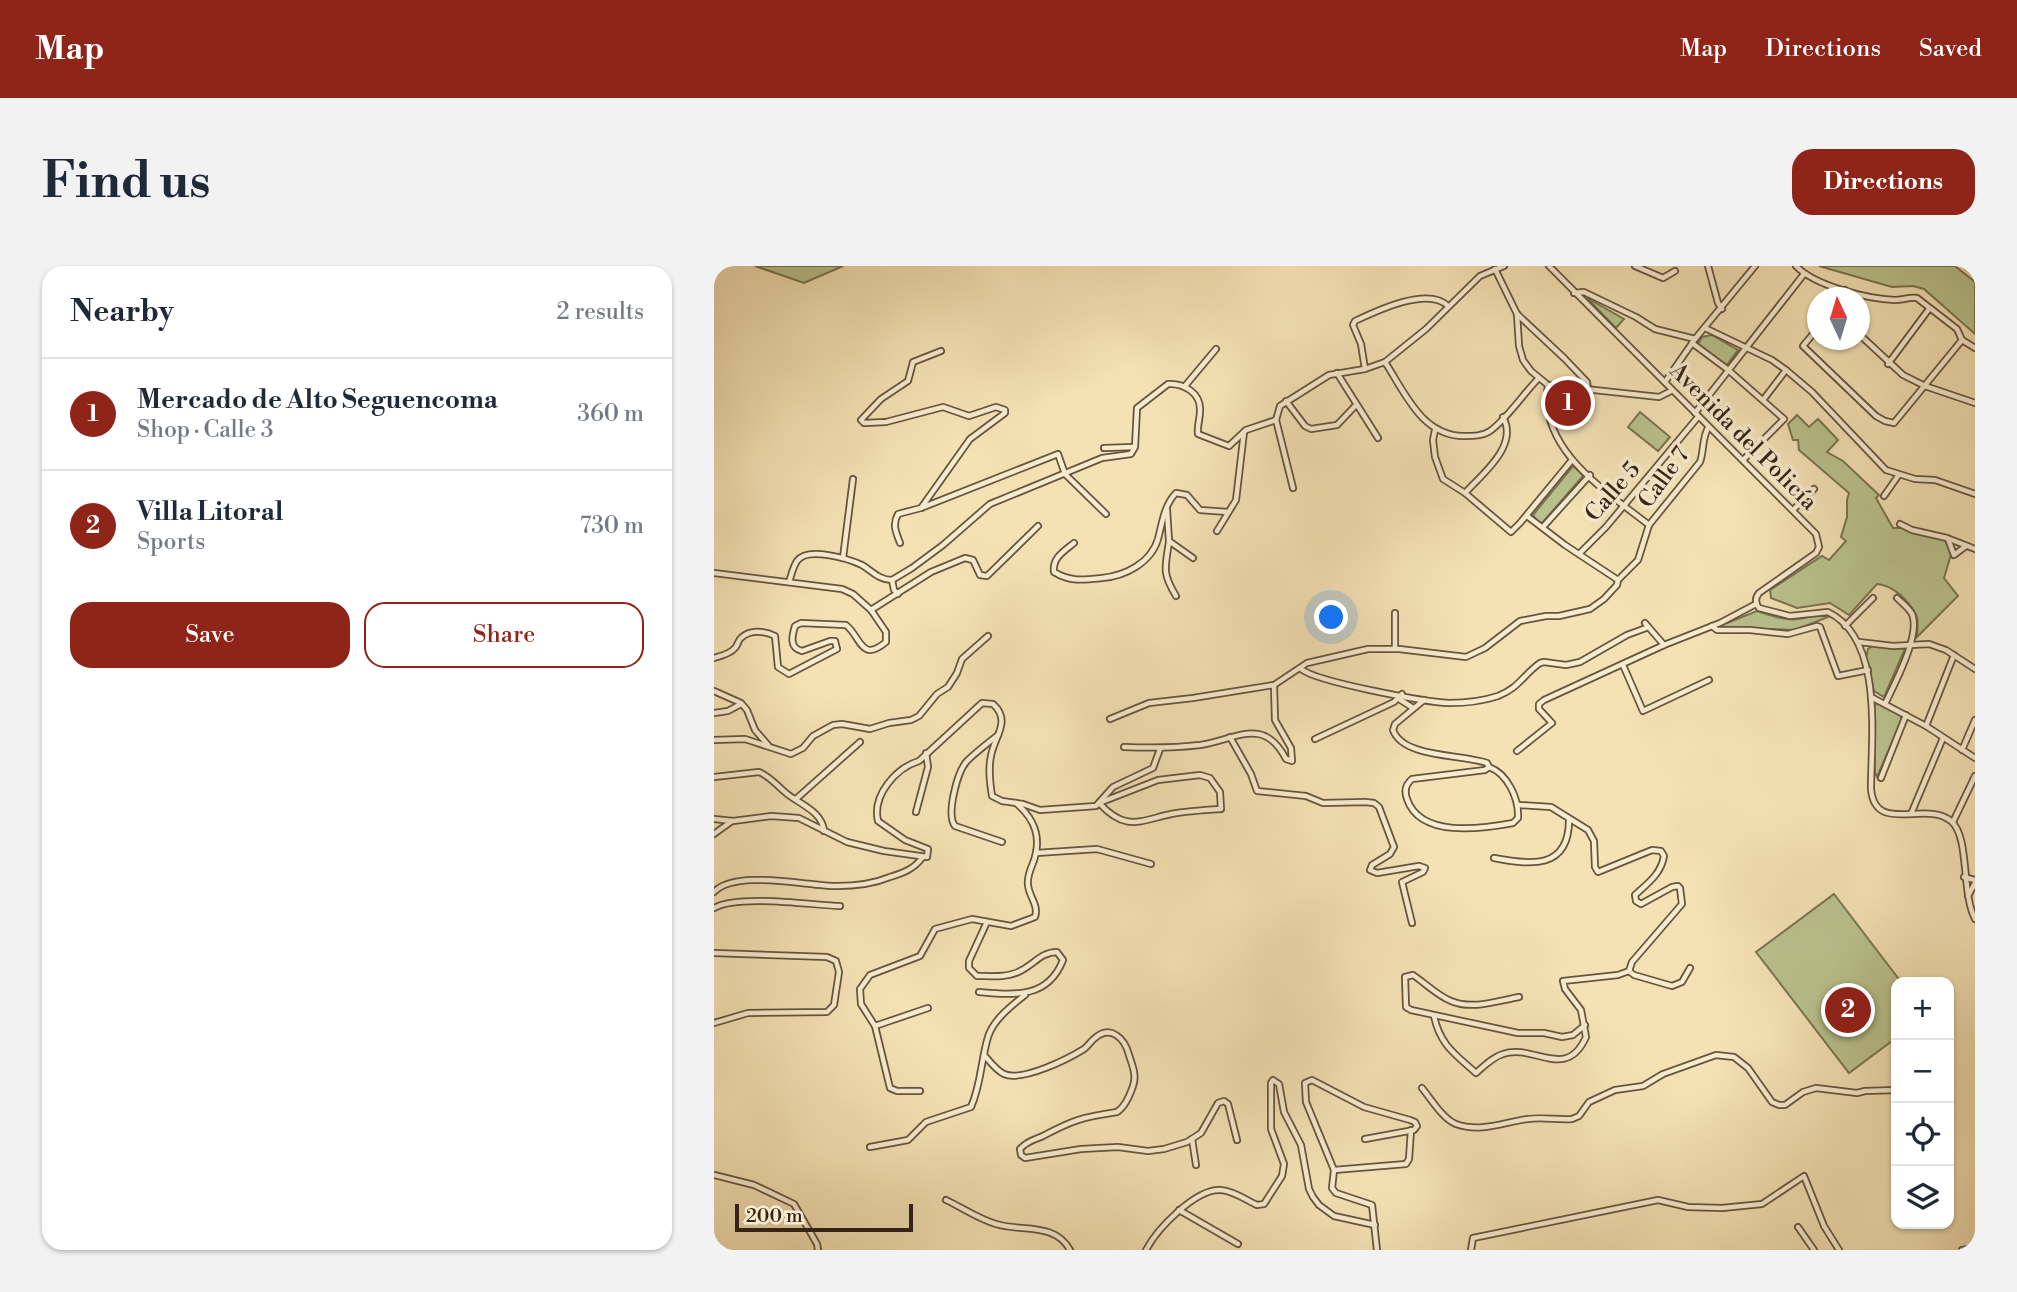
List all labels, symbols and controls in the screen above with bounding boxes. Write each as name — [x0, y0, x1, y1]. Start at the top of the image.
text: Map — [35, 29, 104, 70]
text: Map — [1680, 34, 1727, 64]
text: Directions — [1765, 34, 1881, 64]
text: Saved — [1919, 34, 1982, 64]
button: Directions — [1792, 149, 1975, 215]
text: Find us — [42, 152, 211, 213]
north arrow — [1807, 287, 1870, 350]
text: Nearby — [70, 293, 174, 331]
text: 2 results — [557, 298, 644, 326]
street label: Avenida del Policía — [1663, 357, 1823, 516]
pin: 1 — [1545, 377, 1591, 429]
text: Mercado de Alto Seguencoma — [137, 384, 498, 416]
text: 1 — [87, 400, 99, 428]
text: 360 m — [577, 400, 644, 428]
text: Shop · Calle 3 — [137, 416, 274, 444]
street label: Calle 7 — [1632, 441, 1696, 514]
street label: Calle 5 — [1579, 456, 1646, 527]
text: Villa Litoral — [137, 496, 283, 528]
text: 2 — [86, 512, 100, 540]
text: 730 m — [580, 512, 644, 540]
text: Sports — [137, 528, 205, 556]
your location — [1314, 600, 1348, 634]
button: Save — [70, 602, 350, 668]
button: Share — [364, 602, 644, 668]
map controls — [1891, 977, 1954, 1229]
button: + — [1891, 977, 1954, 1040]
pin: 2 — [1825, 984, 1871, 1036]
button: − — [1891, 1040, 1954, 1103]
button: locate — [1891, 1103, 1954, 1166]
button: layers — [1891, 1166, 1954, 1229]
scale bar — [735, 1201, 914, 1233]
text: 200 m — [746, 1204, 803, 1228]

